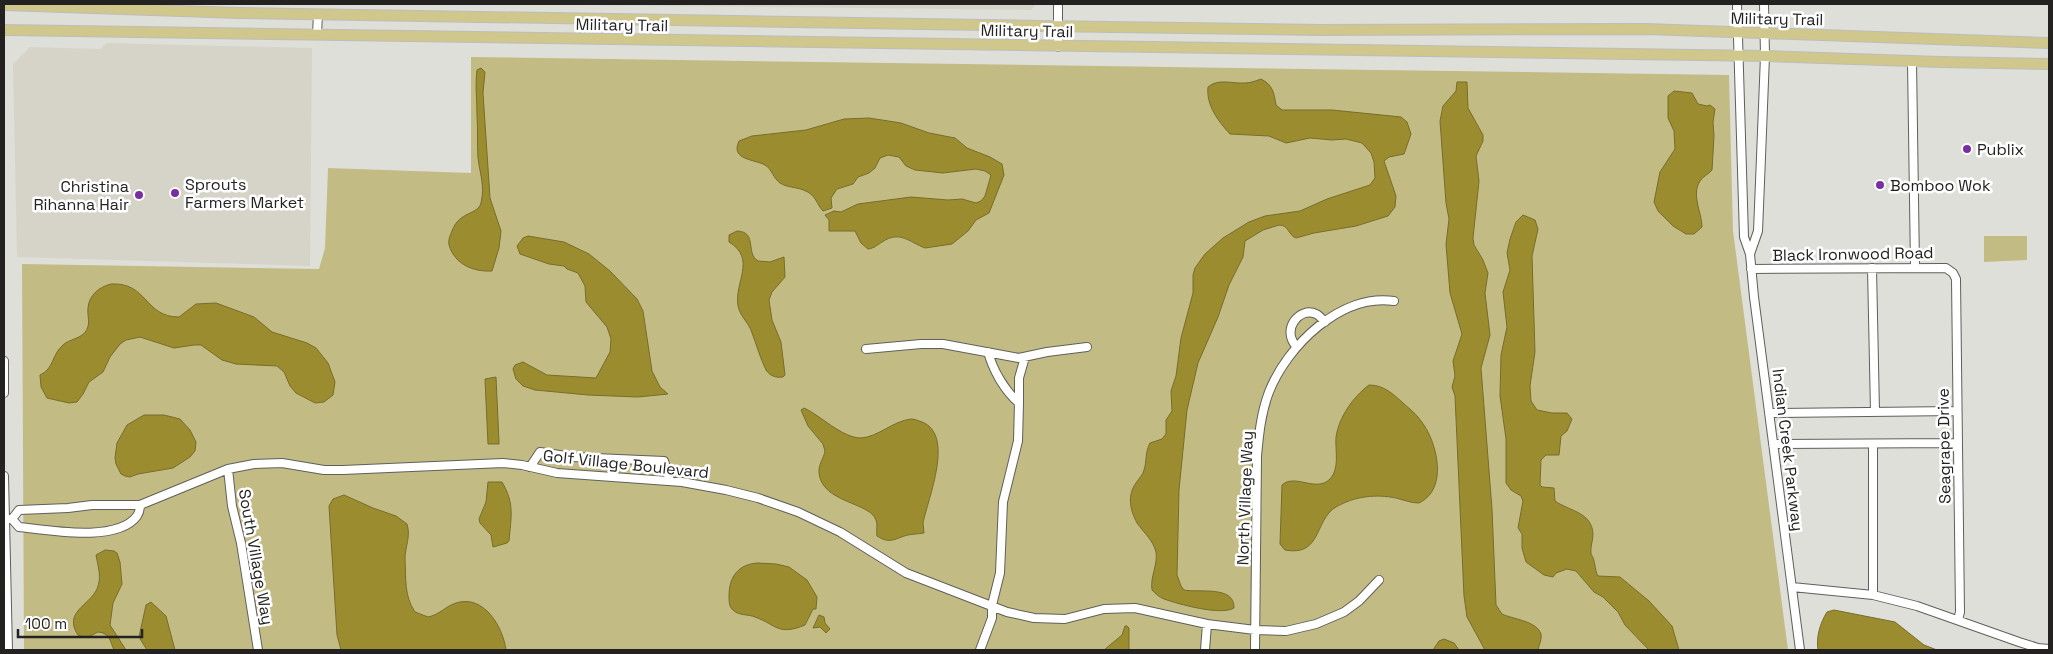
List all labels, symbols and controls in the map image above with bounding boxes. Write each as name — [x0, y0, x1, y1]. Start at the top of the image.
street label: Military Trail — [1731, 8, 1823, 30]
street label: Military Trail — [576, 14, 668, 36]
street label: Military Trail — [981, 20, 1073, 42]
place label: Publix — [1977, 139, 2024, 160]
marker: Publix — [1961, 143, 1973, 155]
place label: Sprouts Farmers Market — [185, 174, 304, 213]
place label: Bomboo Wok — [1890, 175, 1991, 196]
place label: Christina Rihanna Hair — [33, 176, 129, 215]
marker: Bomboo Wok — [1874, 179, 1886, 191]
marker: Sprouts Farmers Market — [169, 187, 181, 199]
marker: Christina Rihanna Hair — [133, 189, 145, 201]
street label: Black Ironwood Road — [1772, 242, 1934, 266]
street label: Indian Creek Parkway — [1768, 368, 1808, 532]
street label: Seagrape Drive — [1932, 388, 1956, 504]
street label: North Village Way — [1232, 430, 1258, 566]
street label: Golf Village Boulevard — [542, 445, 710, 483]
street label: South Village Way — [234, 487, 278, 627]
scale bar — [18, 606, 141, 638]
text: 100 m — [25, 614, 67, 633]

